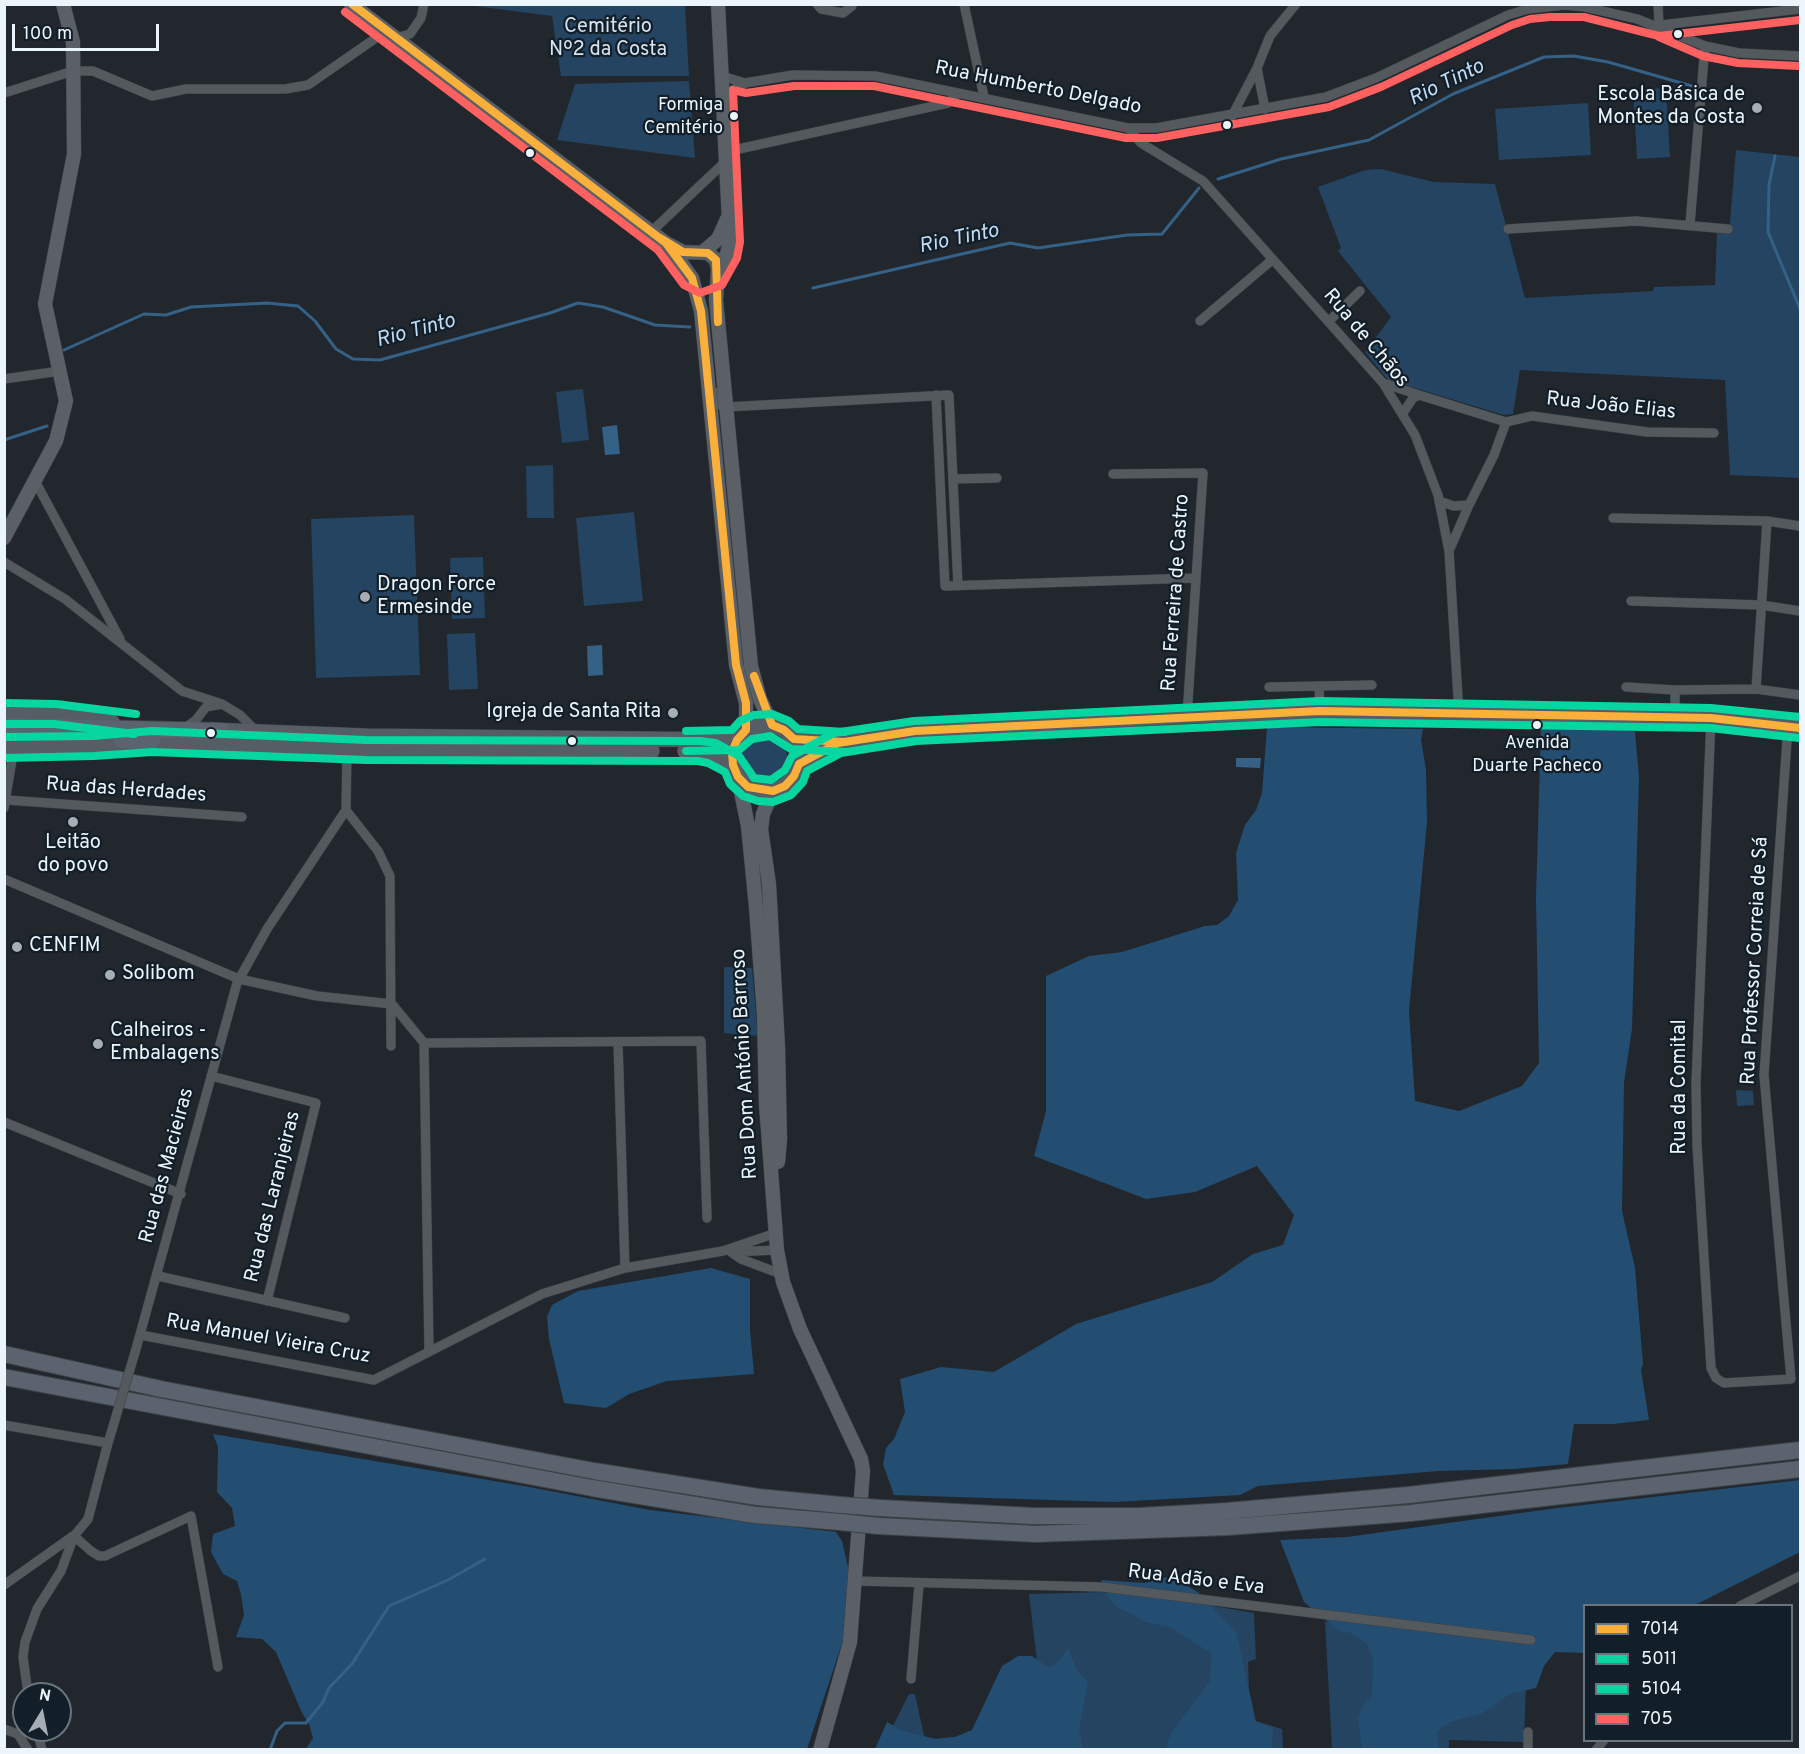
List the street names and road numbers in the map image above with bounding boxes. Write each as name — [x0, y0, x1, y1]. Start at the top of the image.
street label: Rua Humberto Delgado — [933, 57, 1143, 121]
street label: Rua de Chãos — [1317, 285, 1413, 393]
street label: Rua João Elias — [1545, 388, 1677, 426]
street label: Rua Ferreira de Castro — [1158, 493, 1196, 693]
street label: Rua das Herdades — [45, 773, 207, 809]
street label: Rua Professor Correia de Sá — [1738, 836, 1774, 1086]
street label: Rua Dom António Barroso — [728, 948, 764, 1180]
street label: Rua da Comital — [1669, 1019, 1693, 1155]
street label: Rua das Macieiras — [136, 1086, 200, 1246]
street label: Rua das Laranjeiras — [241, 1109, 307, 1285]
street label: Rua Manuel Vieira Cruz — [164, 1310, 372, 1370]
street label: Rua Adão e Eva — [1126, 1561, 1266, 1601]

